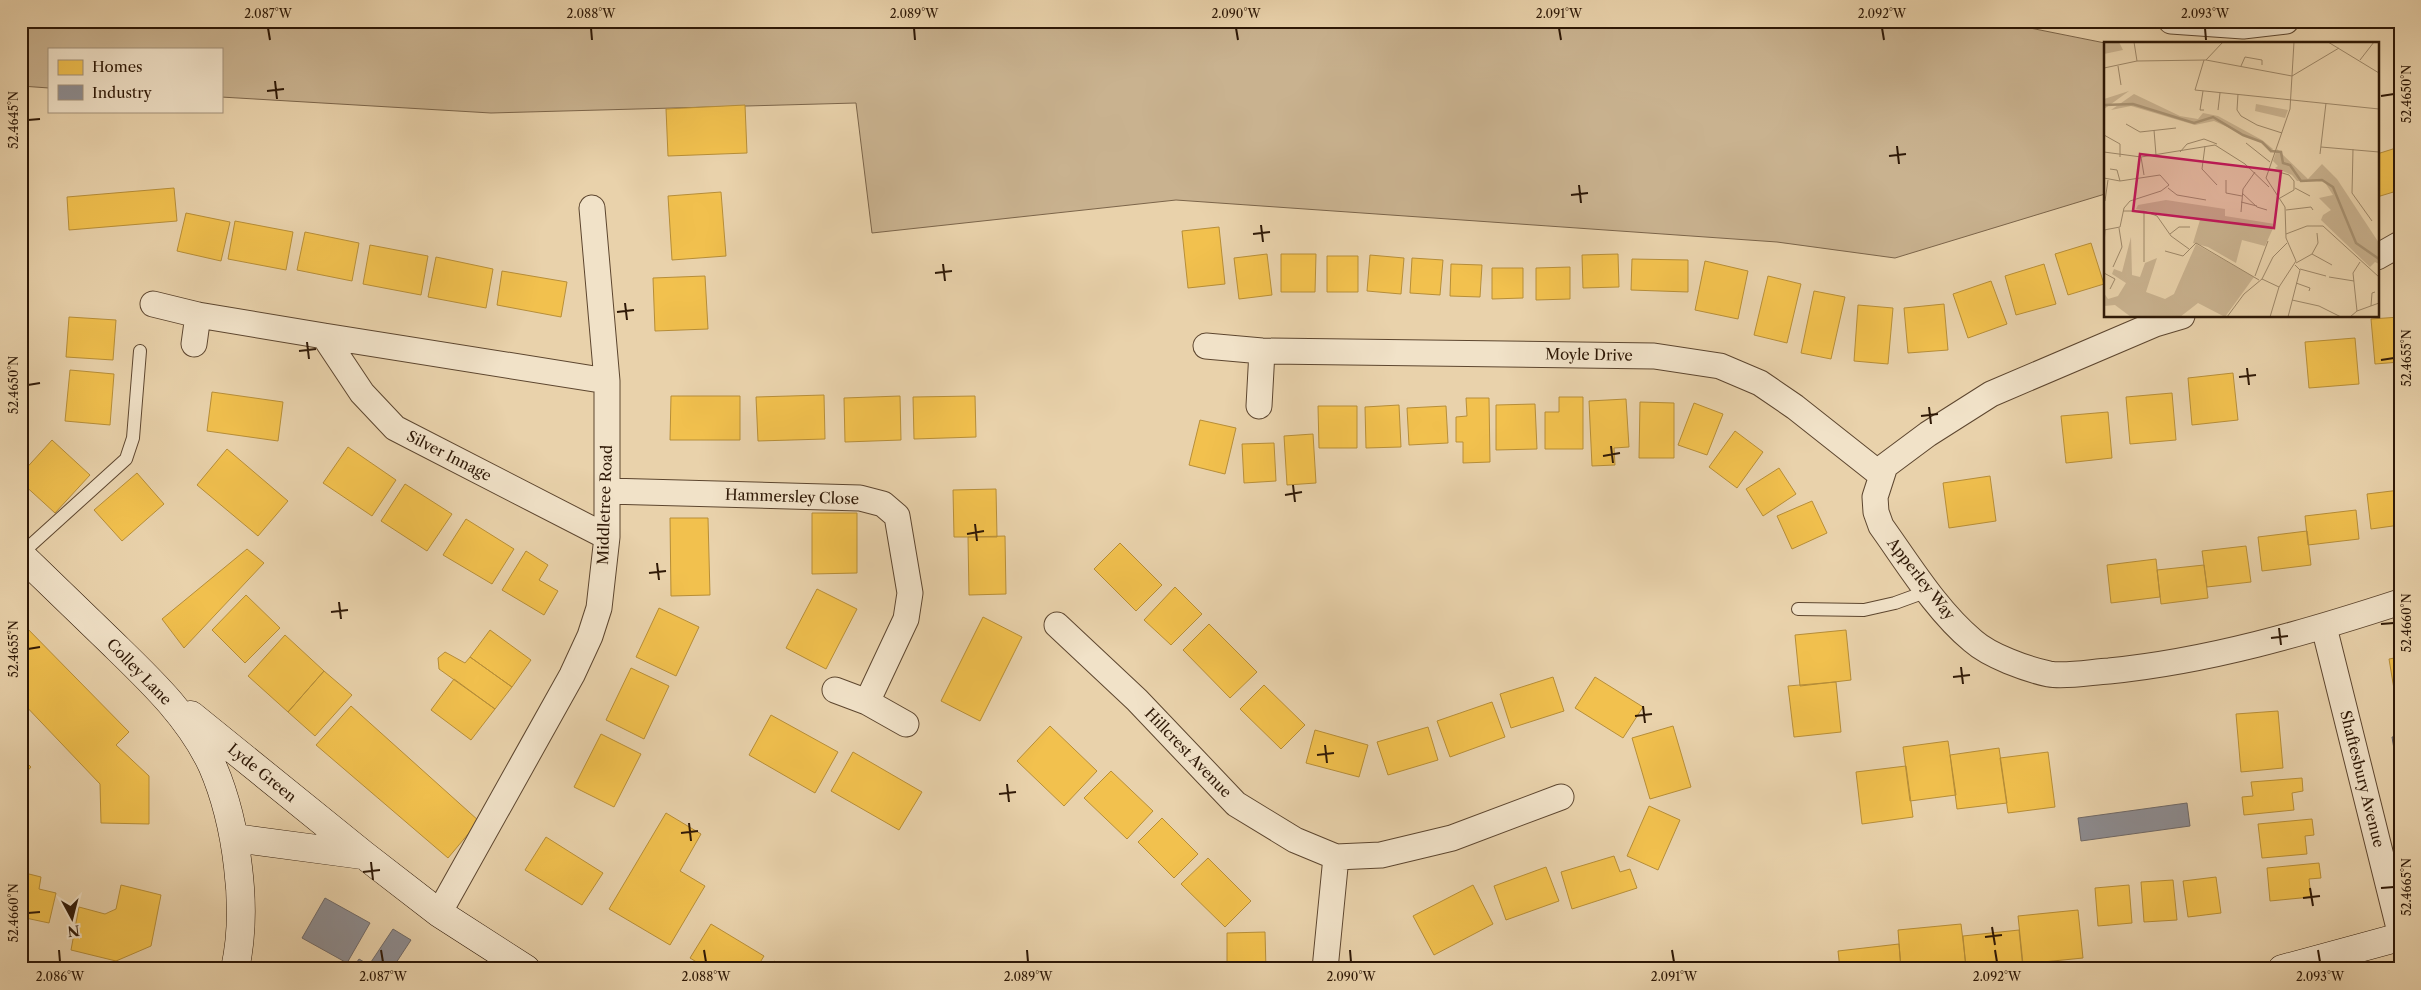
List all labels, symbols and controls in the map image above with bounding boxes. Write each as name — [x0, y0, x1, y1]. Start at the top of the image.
text: 2.087°W — [244, 6, 293, 21]
text: 2.088°W — [567, 6, 616, 21]
text: 2.089°W — [890, 6, 939, 21]
text: 2.090°W — [1211, 6, 1261, 21]
text: 2.091°W — [1536, 6, 1583, 21]
text: 2.092°W — [1858, 6, 1907, 21]
text: 2.093°W — [2181, 6, 2230, 21]
inset map — [2104, 42, 2378, 318]
legend — [48, 48, 222, 112]
text: Homes — [92, 57, 143, 76]
text: 52.4650°N — [2399, 65, 2414, 123]
text: Industry — [92, 83, 152, 102]
text: 52.4645°N — [6, 91, 21, 149]
text: 52.4655°N — [2399, 329, 2414, 387]
street label: Moyle Drive — [1545, 344, 1633, 365]
text: 52.4650°N — [6, 356, 21, 414]
street label: Silver Innage — [404, 426, 495, 485]
street label: Middletree Road — [593, 445, 616, 565]
street label: Hammersley Close — [725, 485, 860, 508]
street label: Apperley Way — [1883, 533, 1960, 624]
text: 52.4660°N — [2399, 593, 2414, 653]
text: 52.4655°N — [6, 620, 21, 678]
street label: Colley Lane — [103, 634, 176, 709]
street label: Hillcrest Avenue — [1141, 704, 1236, 801]
street label: Shaftesbury Avenue — [2336, 708, 2389, 849]
street label: Lyde Green — [224, 739, 301, 806]
text: 52.4665°N — [2399, 858, 2414, 916]
text: 52.4660°N — [6, 883, 21, 943]
north arrow — [48, 892, 98, 942]
text: N — [66, 921, 81, 941]
text: 2.086°W — [36, 969, 85, 984]
text: 2.087°W — [359, 969, 408, 984]
text: 2.088°W — [682, 969, 731, 984]
text: 2.089°W — [1004, 969, 1053, 984]
text: 2.090°W — [1326, 969, 1376, 984]
text: 2.091°W — [1651, 969, 1698, 984]
text: 2.092°W — [1973, 969, 2022, 984]
text: 2.093°W — [2296, 969, 2345, 984]

